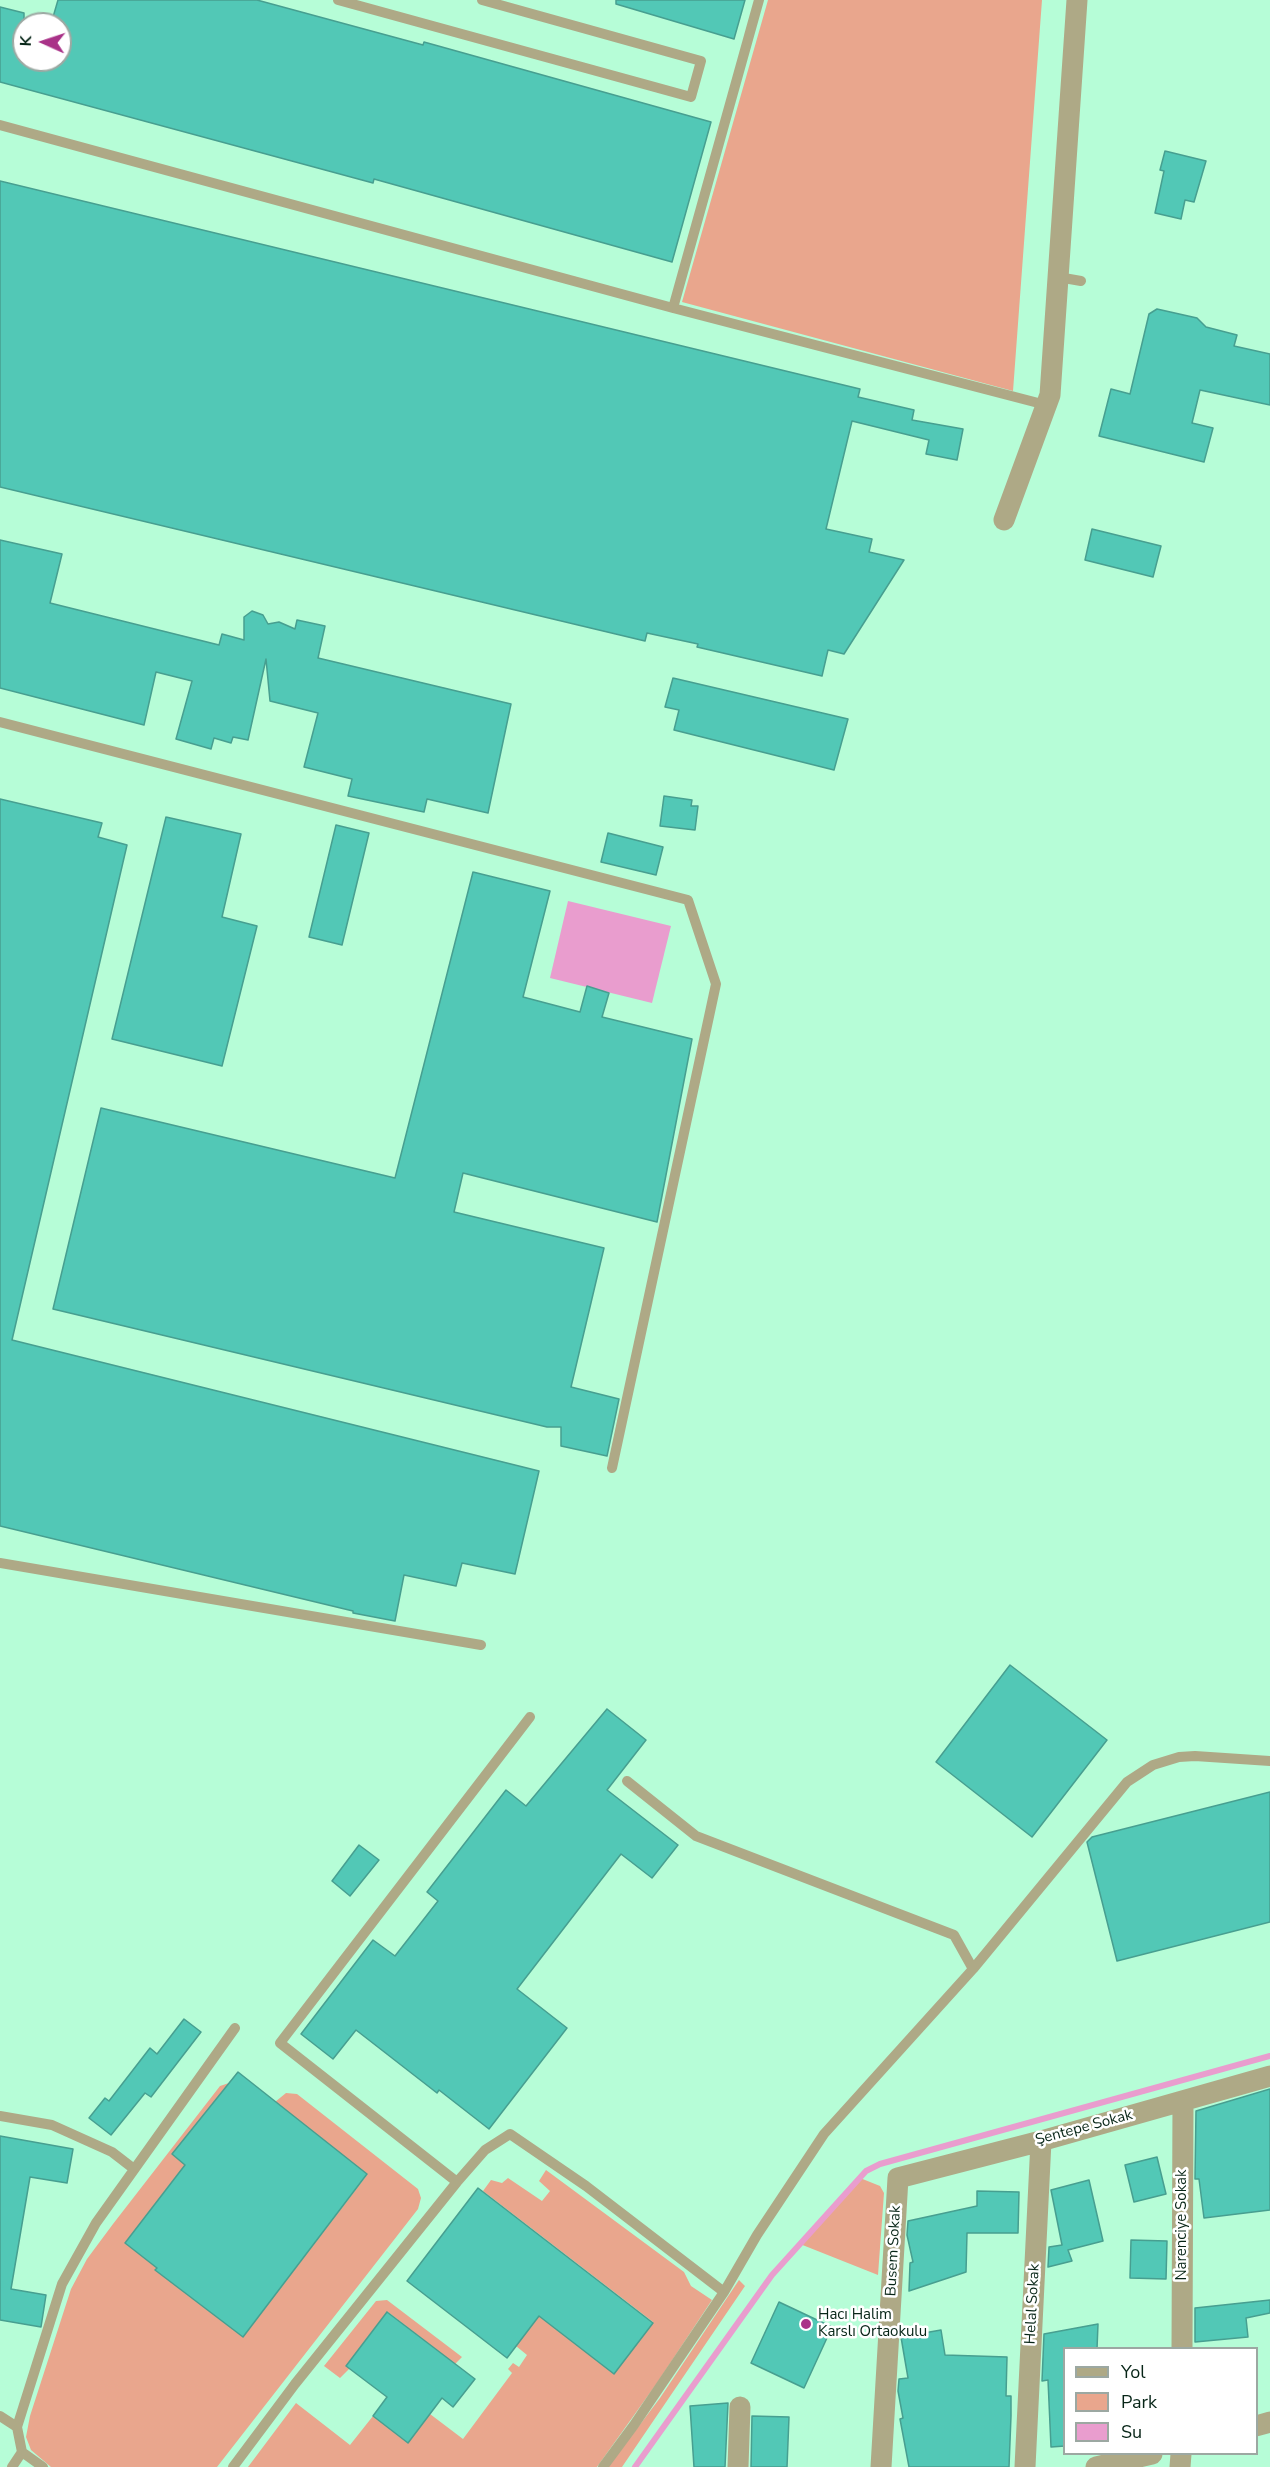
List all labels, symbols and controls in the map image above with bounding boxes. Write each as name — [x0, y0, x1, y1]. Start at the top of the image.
north arrow — [12, 12, 72, 72]
text: K — [15, 35, 37, 47]
street label: Şentepe Sokak — [1033, 2106, 1135, 2150]
street label: Narenciye Sokak — [1173, 2169, 1191, 2281]
street label: Busem Sokak — [883, 2205, 905, 2297]
street label: Helal Sokak — [1022, 2263, 1044, 2345]
place label: Hacı Halim Karslı Ortaokulu — [818, 2306, 927, 2341]
marker: Hacı Halim Karslı Ortaokulu — [799, 2317, 813, 2331]
legend — [1063, 2347, 1258, 2455]
text: Yol — [1121, 2360, 1146, 2384]
text: Park — [1121, 2390, 1157, 2414]
text: Su — [1121, 2420, 1142, 2444]

